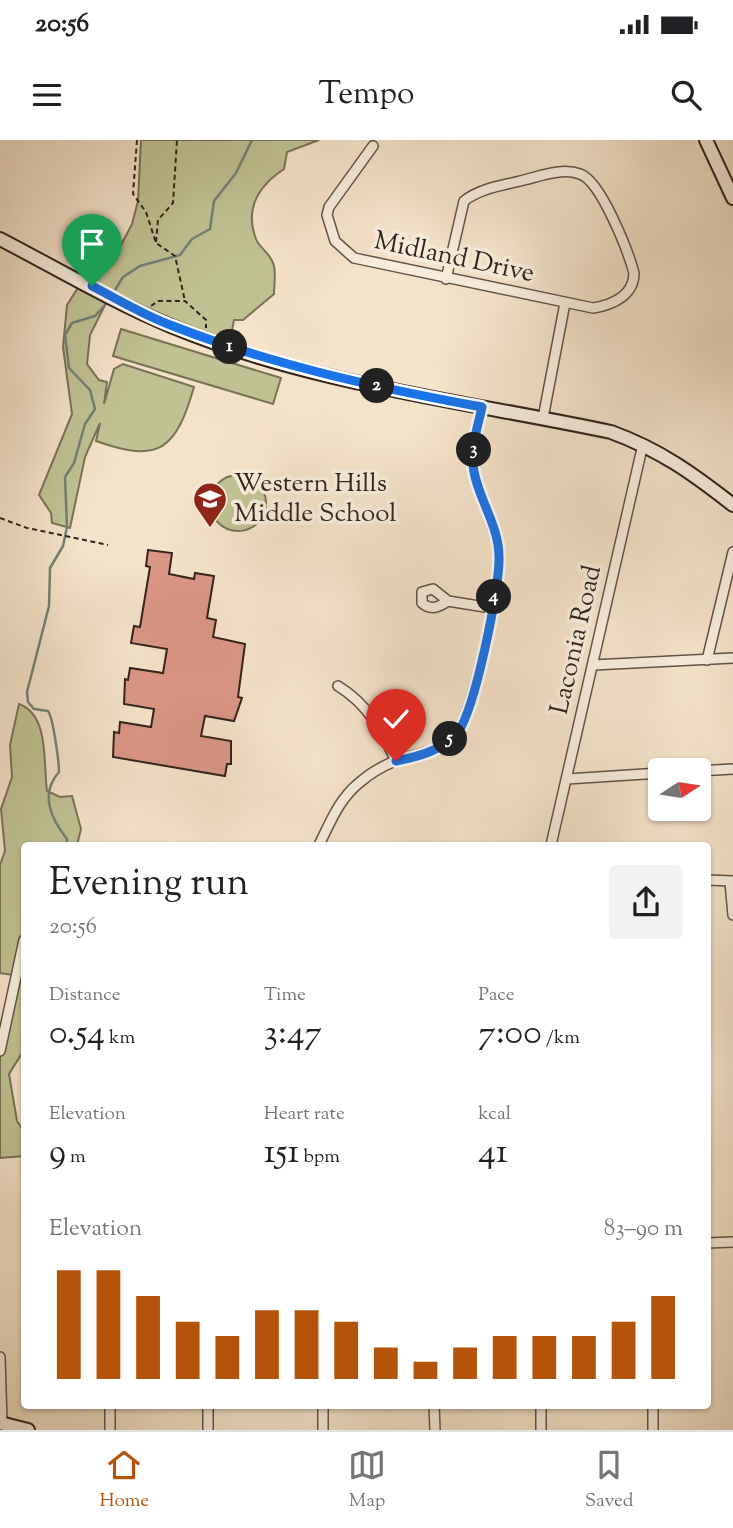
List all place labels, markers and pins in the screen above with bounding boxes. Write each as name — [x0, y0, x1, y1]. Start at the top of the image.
pin — [62, 214, 122, 286]
pin: 1 — [212, 330, 247, 364]
pin: 2 — [360, 369, 394, 404]
pin: 3 — [456, 432, 491, 468]
place label: Western Hills Middle School — [234, 466, 397, 533]
school or university icon: Western Hills Middle School — [191, 480, 229, 529]
pin: 4 — [476, 580, 512, 615]
pin — [366, 689, 426, 761]
pin: 5 — [433, 722, 468, 756]

